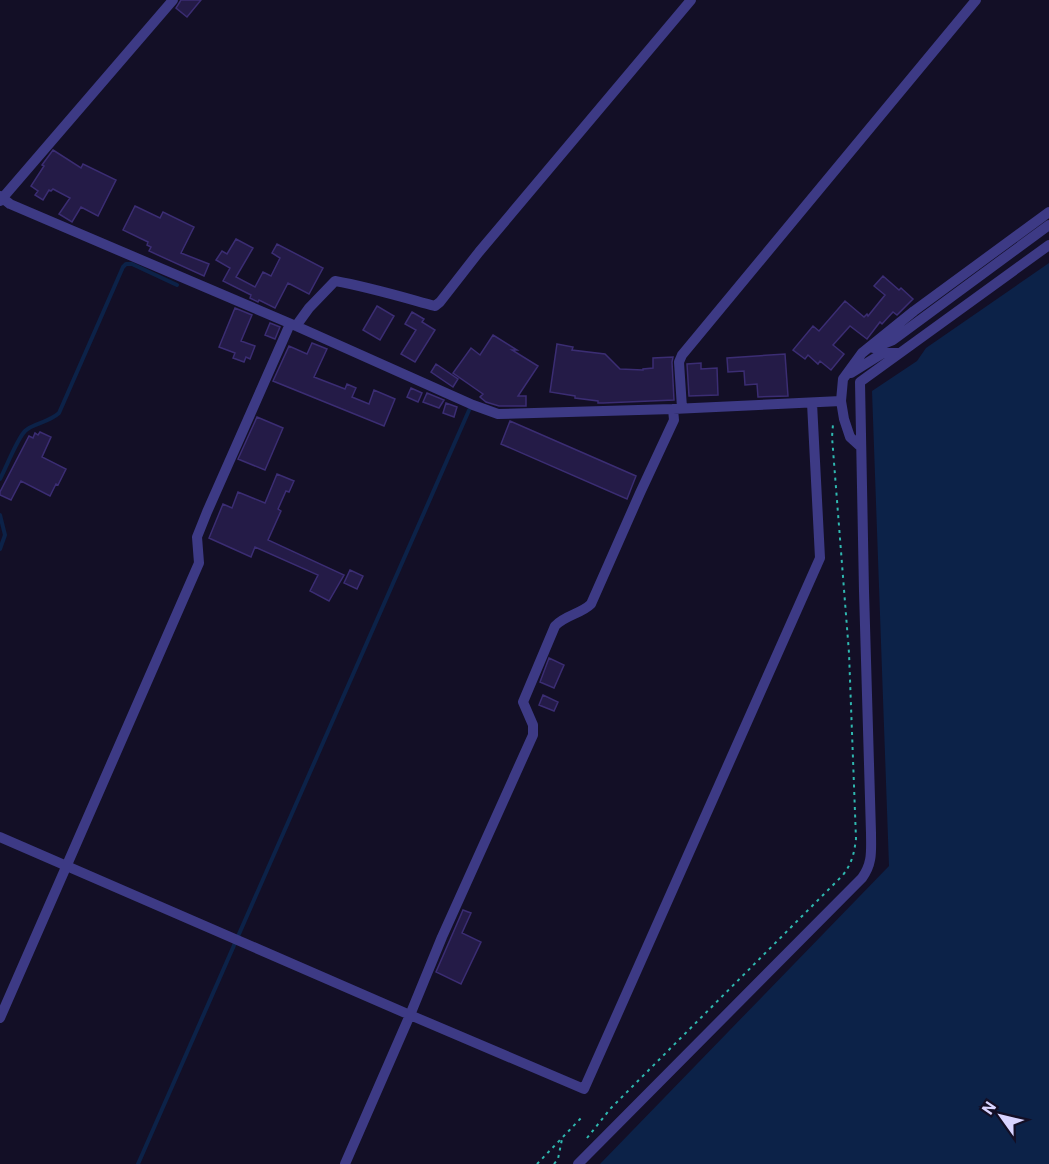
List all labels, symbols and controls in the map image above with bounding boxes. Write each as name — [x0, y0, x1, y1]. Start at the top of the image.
north arrow — [971, 1086, 1031, 1146]
text: N — [978, 1098, 1000, 1118]

